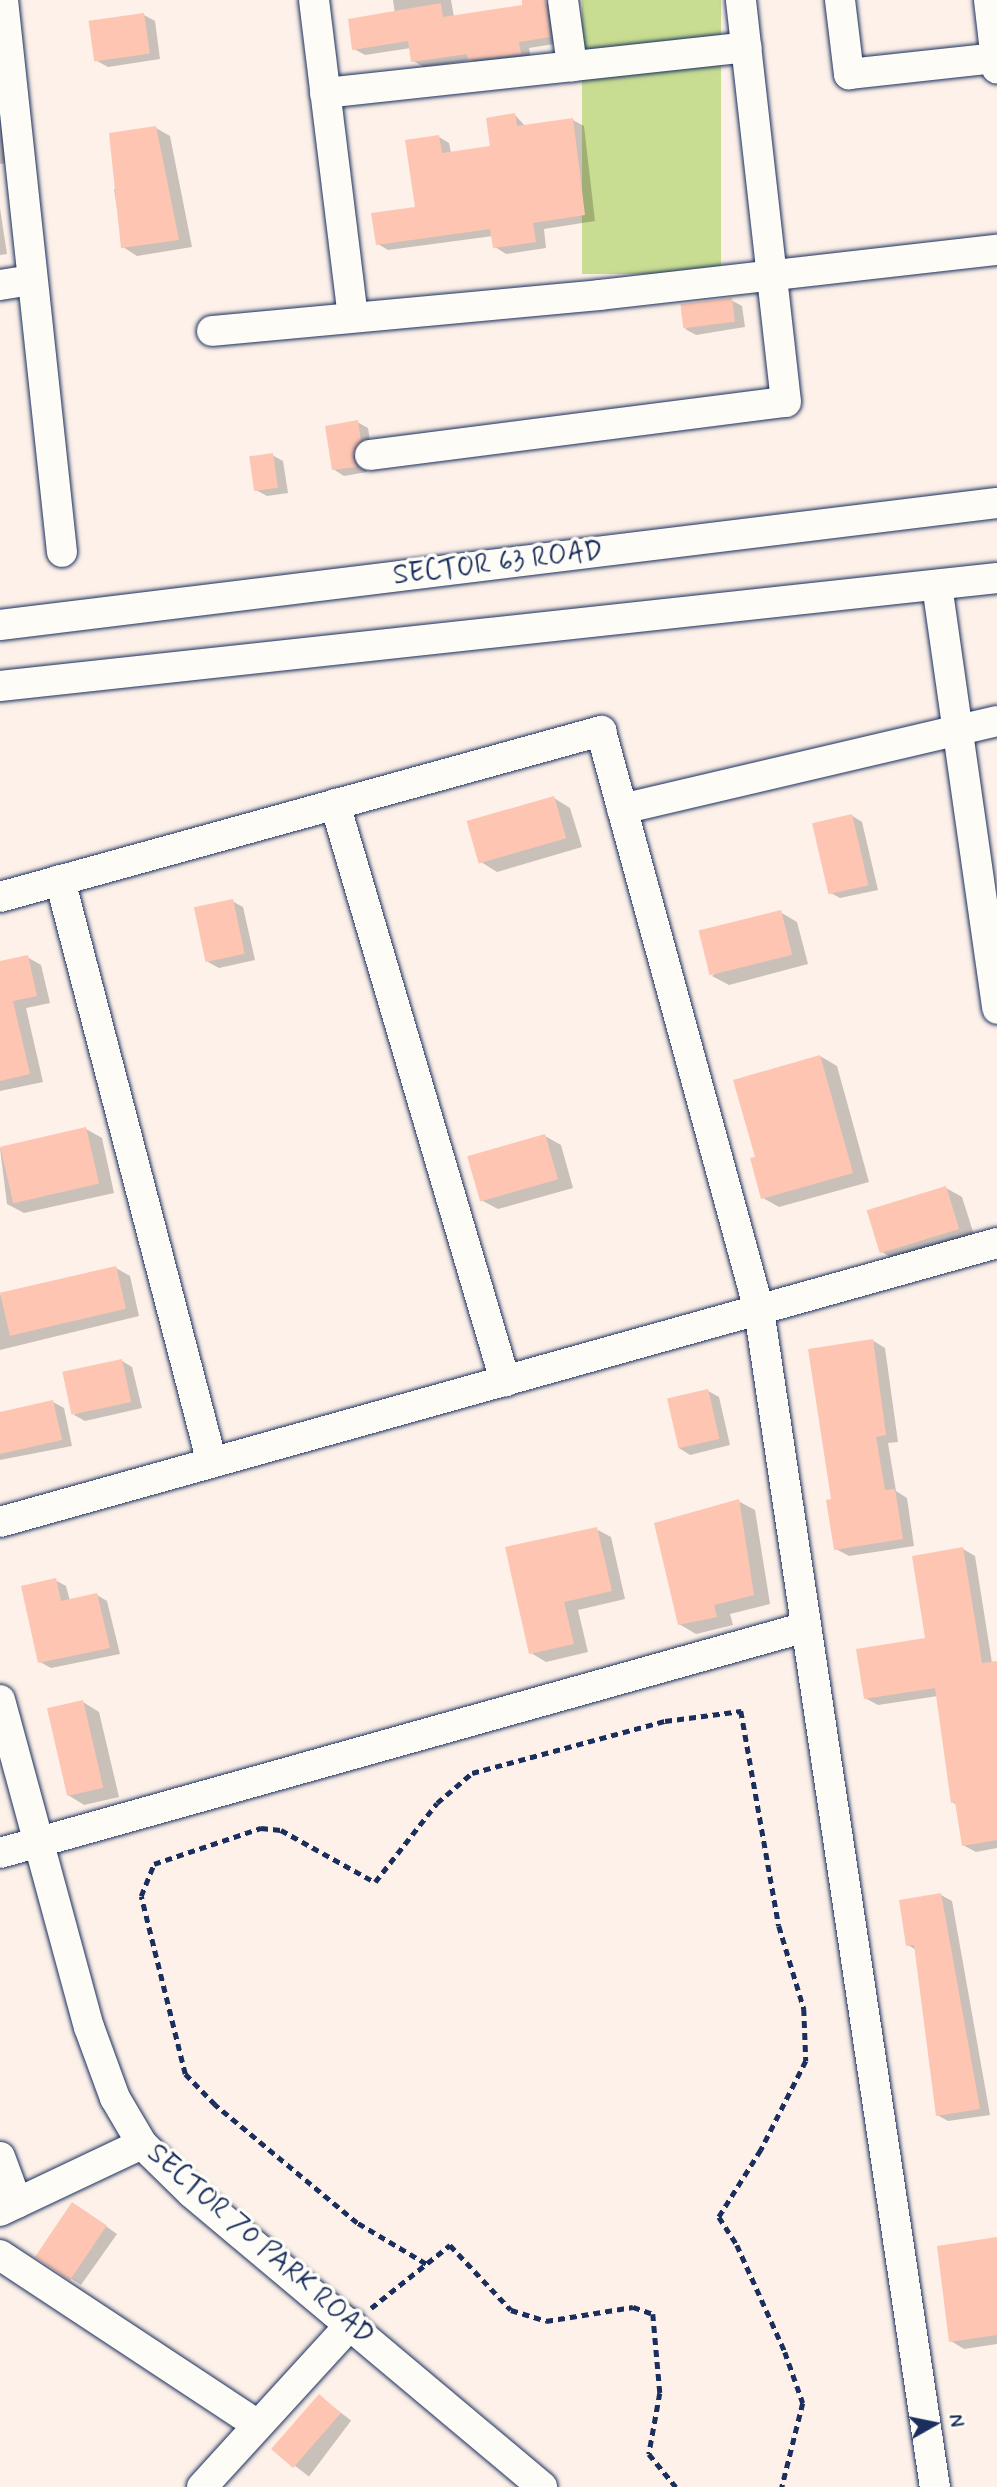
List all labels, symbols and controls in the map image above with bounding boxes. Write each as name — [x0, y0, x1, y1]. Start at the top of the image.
street label: SECTOR 63 ROAD — [391, 534, 605, 594]
street label: SECTOR 70 PARK ROAD — [140, 2137, 380, 2353]
north arrow — [899, 2389, 969, 2459]
text: N — [942, 2412, 969, 2429]

